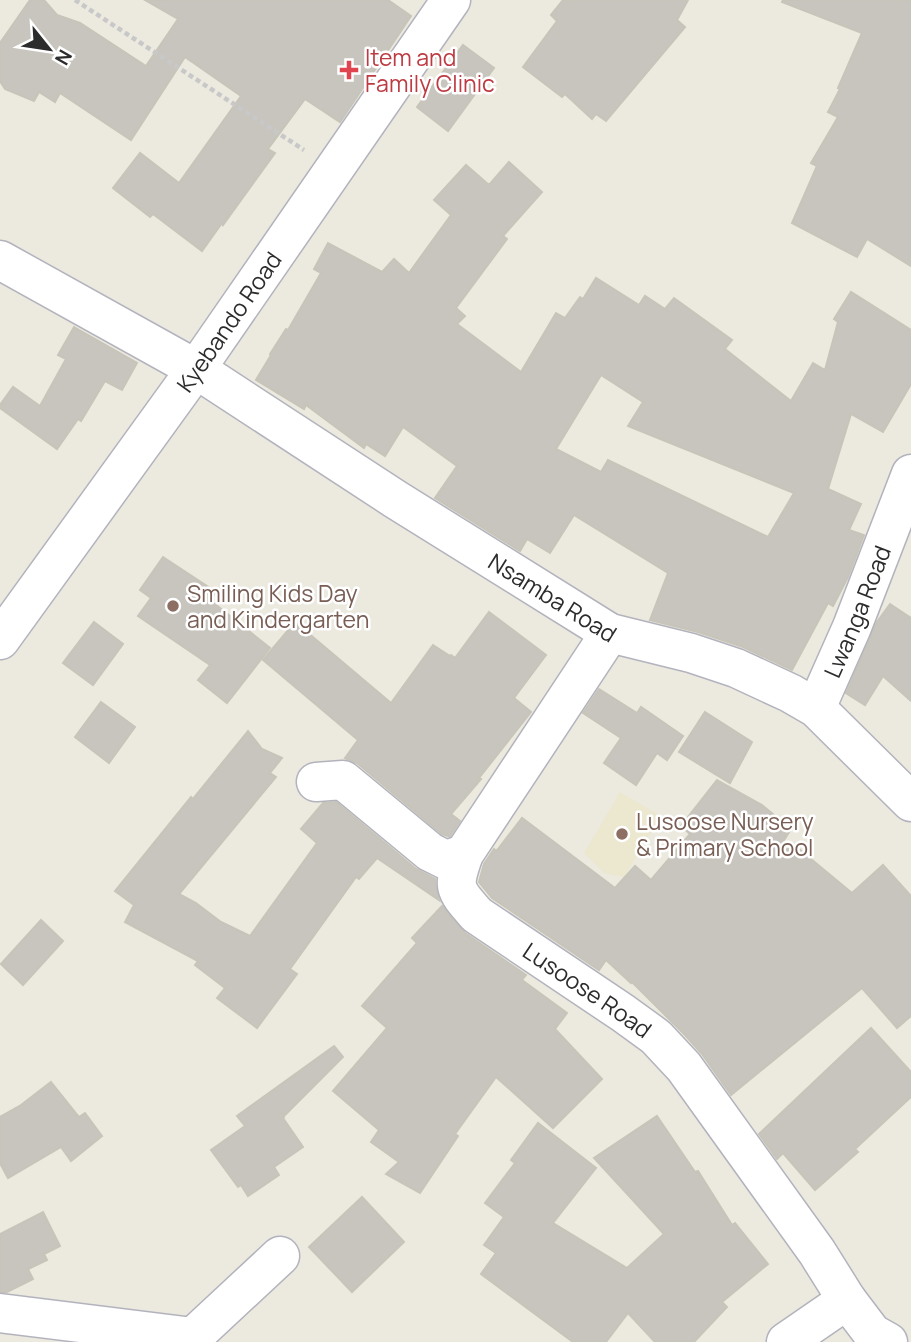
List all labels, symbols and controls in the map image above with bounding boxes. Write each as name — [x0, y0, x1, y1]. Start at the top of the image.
north arrow — [14, 14, 84, 84]
place label: Item and Family Clinic — [365, 41, 495, 99]
text: N — [49, 45, 78, 70]
marker: Item and Family Clinic — [339, 60, 359, 80]
street label: Kyebando Road — [169, 245, 289, 398]
street label: Lwanga Road — [816, 541, 898, 682]
street label: Nsamba Road — [483, 545, 623, 650]
place label: Smiling Kids Day and Kindergarten — [187, 577, 369, 635]
marker: Smiling Kids Day and Kindergarten — [165, 598, 181, 614]
place label: Lusoose Nursery & Primary School — [636, 805, 814, 863]
marker: Lusoose Nursery & Primary School — [614, 826, 630, 842]
street label: Lusoose Road — [517, 935, 659, 1045]

